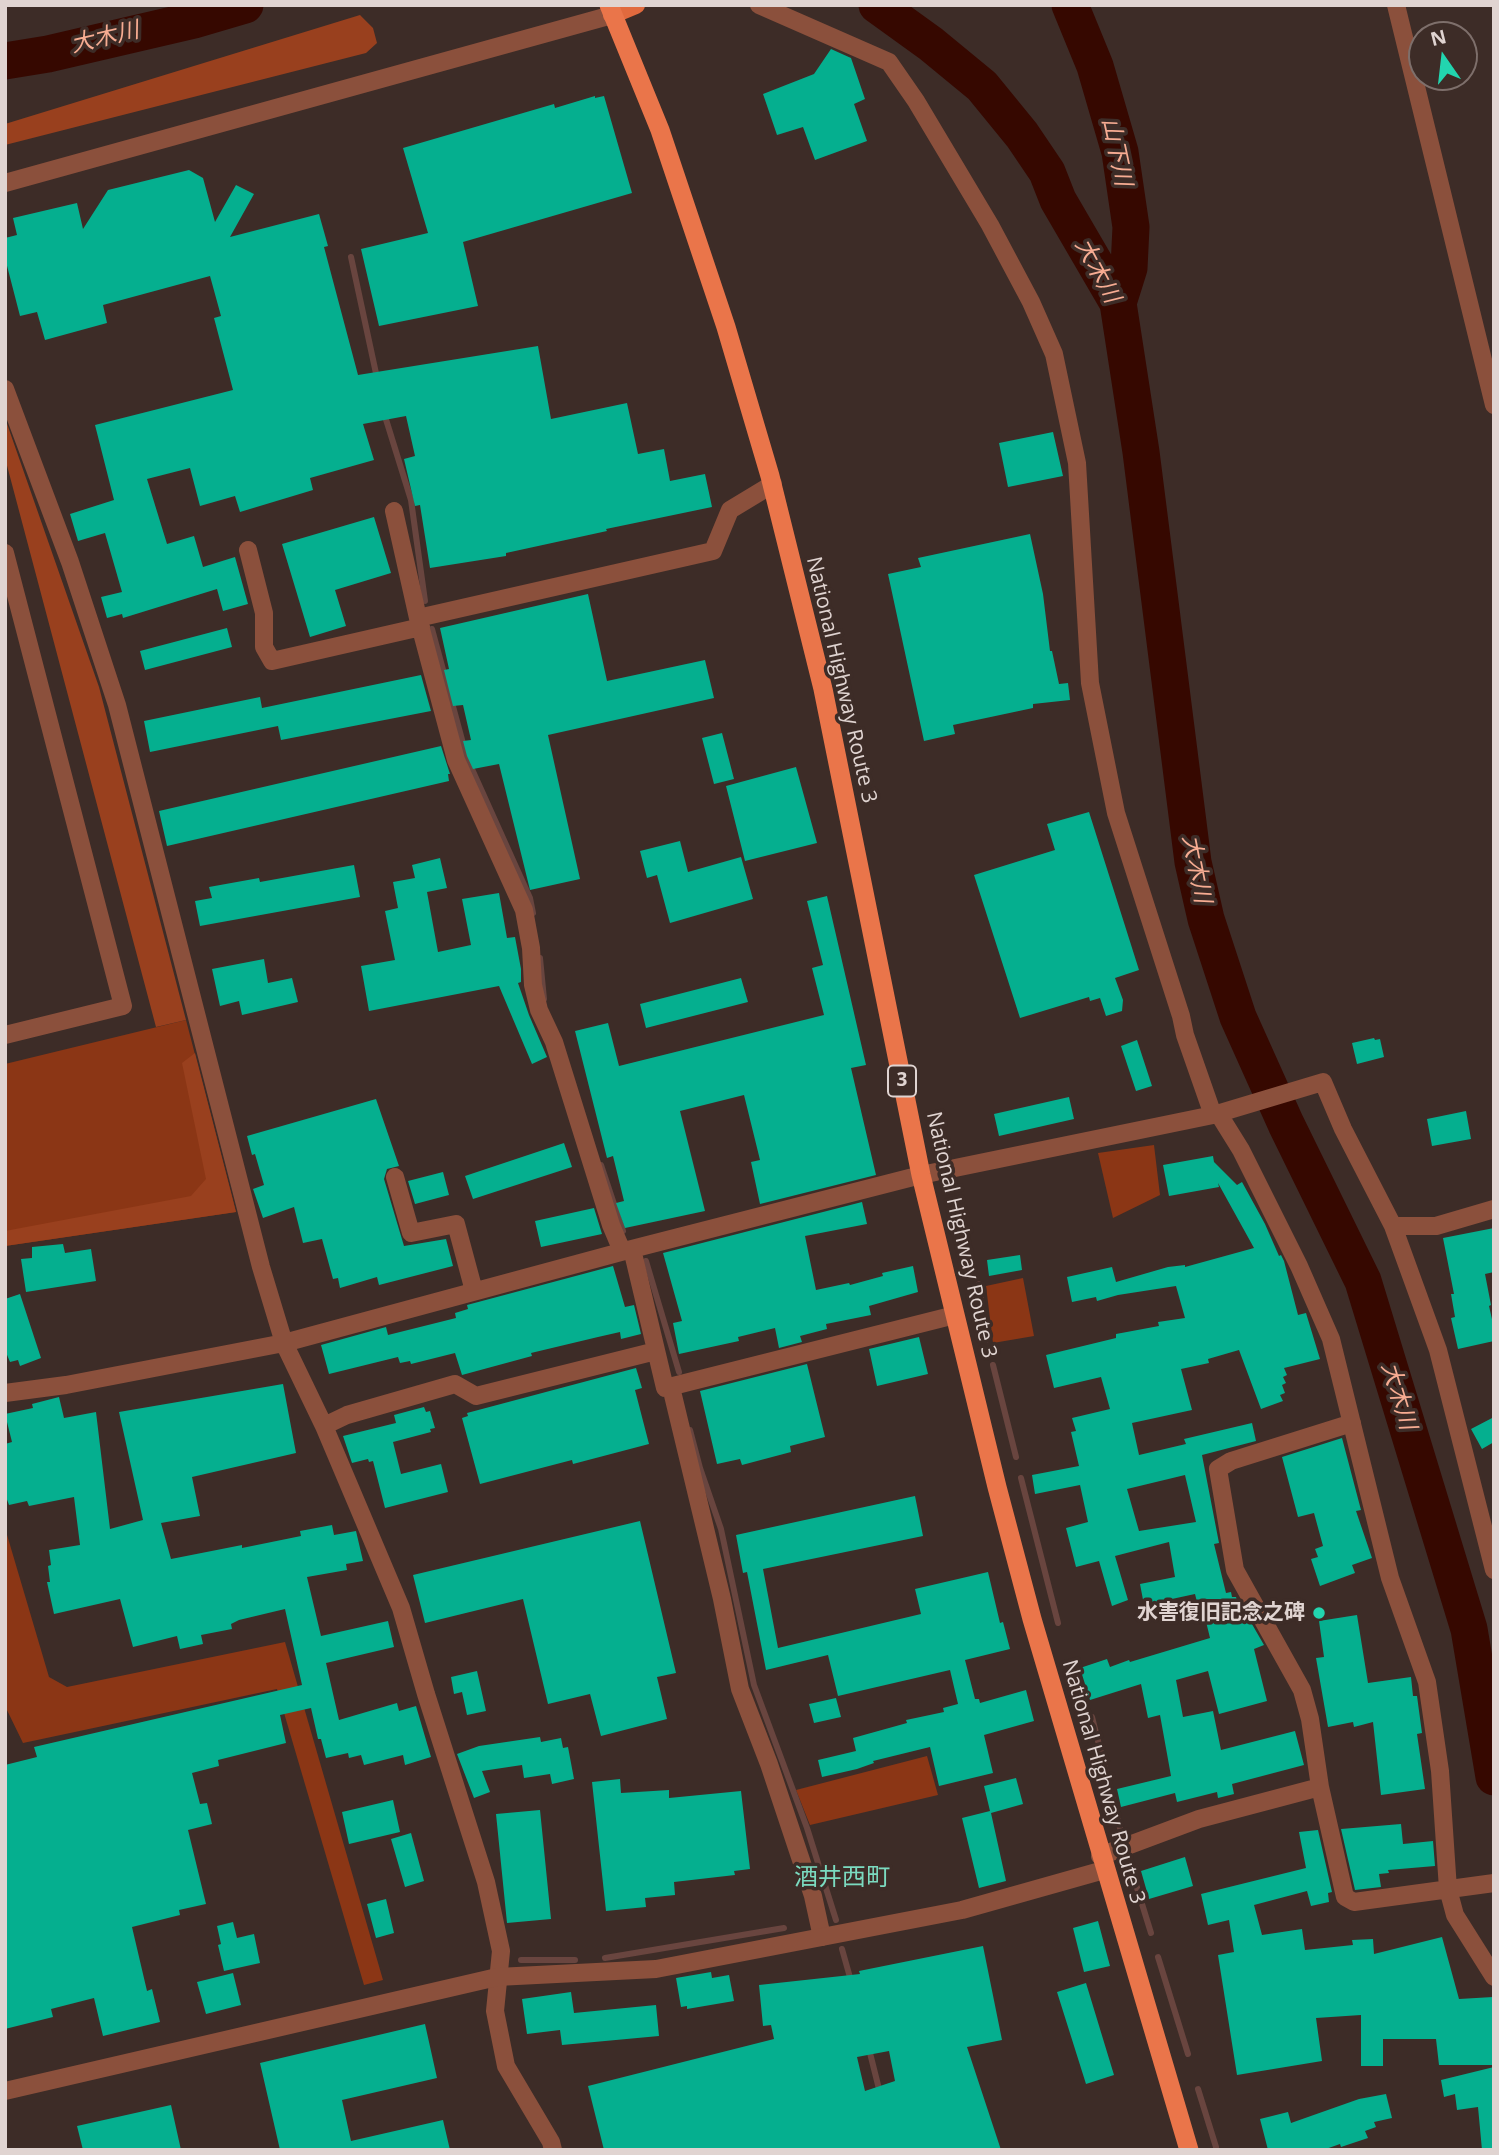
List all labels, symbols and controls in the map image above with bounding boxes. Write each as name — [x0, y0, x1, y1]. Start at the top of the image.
water label: 大木川 — [68, 17, 142, 59]
north arrow — [1408, 21, 1478, 91]
text: N — [1428, 23, 1449, 52]
water label: 山下川 — [1095, 115, 1137, 189]
water label: 大木川 — [1069, 234, 1125, 308]
street label: National Highway Route 3 — [800, 554, 882, 806]
water label: 大木川 — [1176, 833, 1216, 905]
road number: 3 — [888, 1065, 916, 1096]
street label: National Highway Route 3 — [920, 1109, 1002, 1361]
water label: 大木川 — [1375, 1359, 1421, 1433]
place label: 水害復旧記念之碑 — [1137, 1600, 1305, 1626]
marker: 水害復旧記念之碑 — [1311, 1605, 1327, 1621]
street label: National Highway Route 3 — [1056, 1657, 1150, 1907]
district label: 酒井西町 — [794, 1864, 890, 1892]

